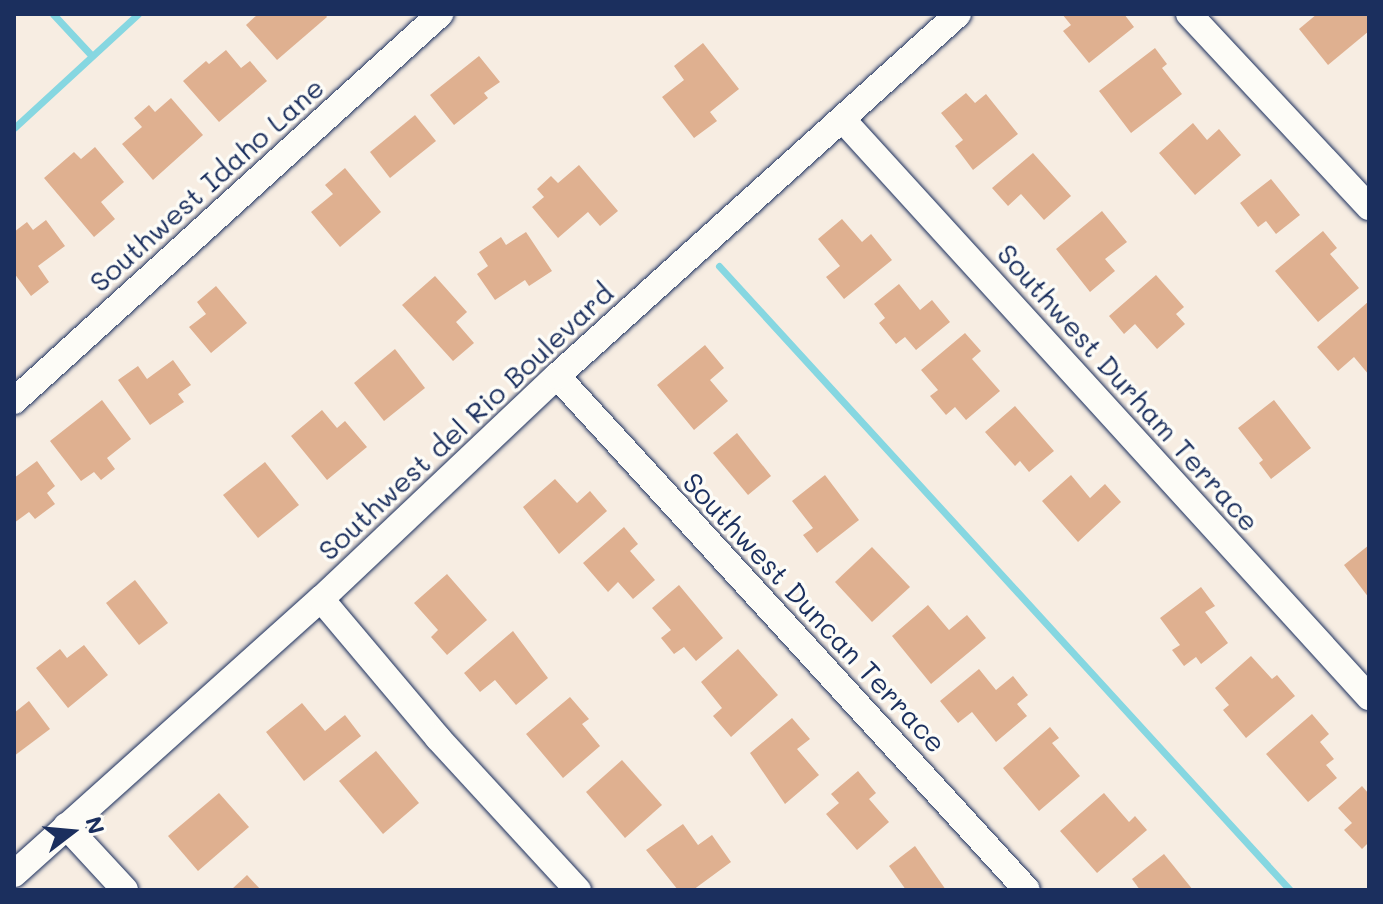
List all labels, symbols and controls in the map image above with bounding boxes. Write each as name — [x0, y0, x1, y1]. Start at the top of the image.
street label: Southwest Idaho Lane — [82, 70, 330, 298]
street label: Southwest Durham Terrace — [991, 236, 1267, 538]
street label: Southwest del Rio Boulevard — [311, 276, 619, 566]
street label: Southwest Duncan Terrace — [676, 465, 954, 759]
north arrow — [32, 792, 112, 872]
text: N — [79, 813, 112, 837]

